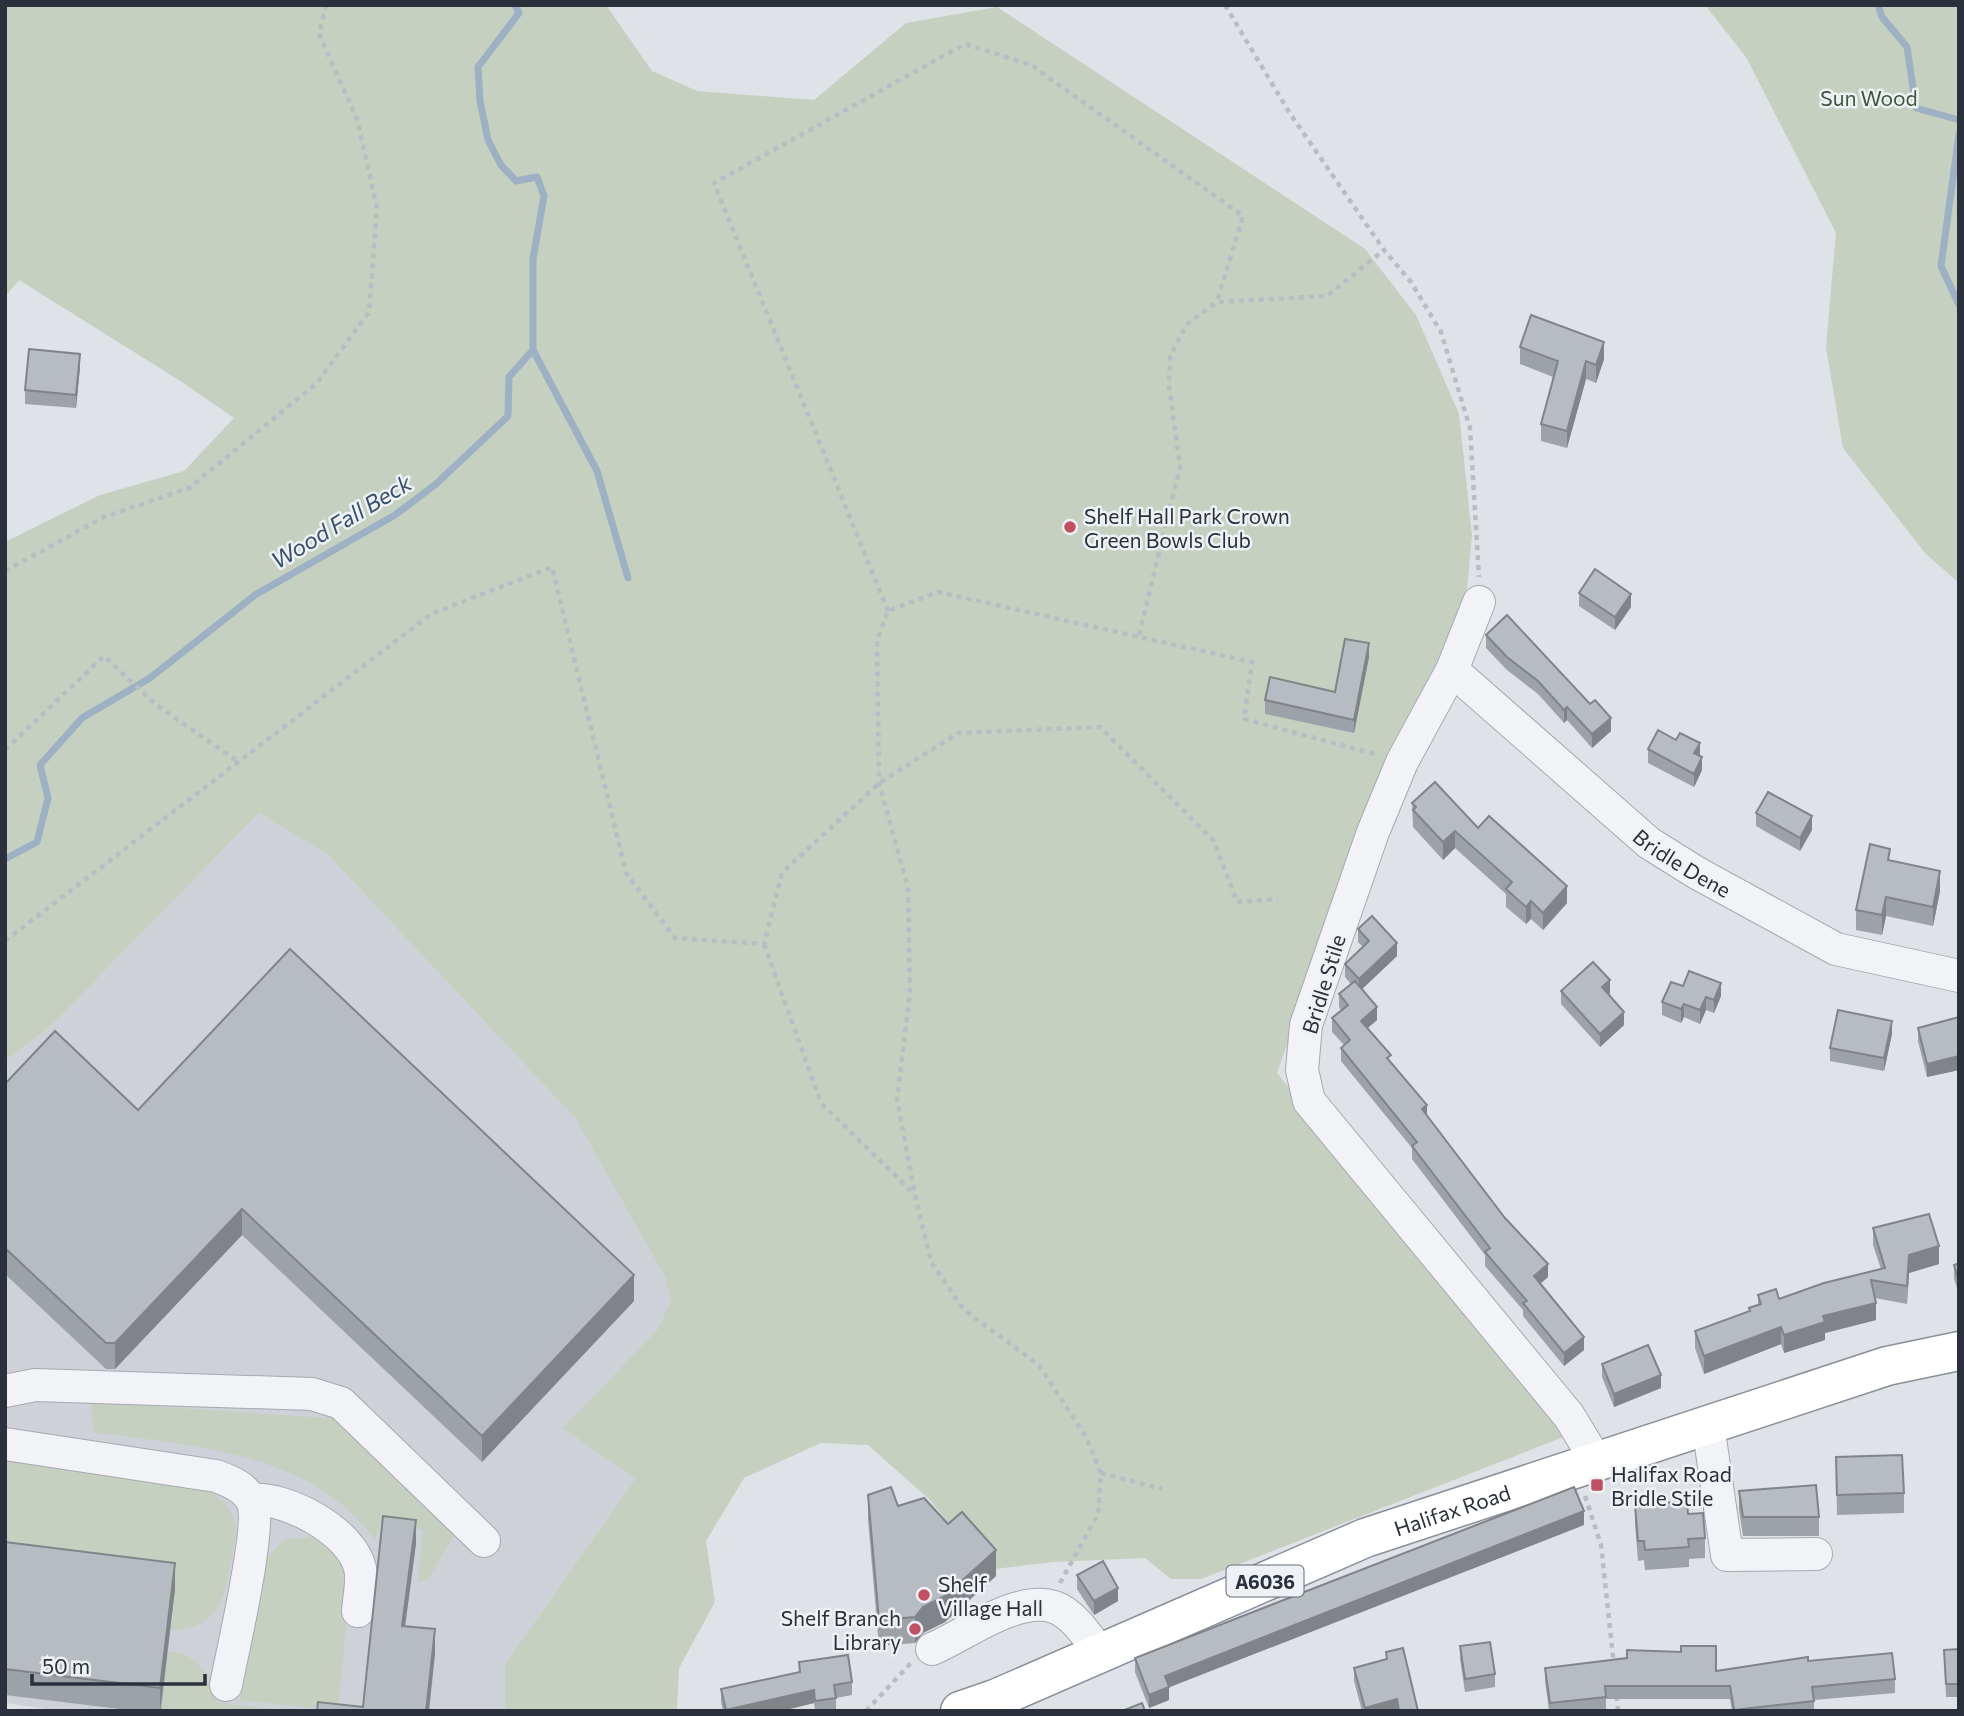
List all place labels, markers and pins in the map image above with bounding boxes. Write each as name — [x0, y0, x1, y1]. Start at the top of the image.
place label: Shelf Hall Park Crown Green Bowls Club — [1084, 503, 1290, 552]
marker: Shelf Hall Park Crown Green Bowls Club — [1062, 519, 1078, 535]
place label: Halifax Road Bridle Stile — [1611, 1461, 1732, 1510]
marker: Halifax Road Bridle Stile — [1589, 1477, 1605, 1493]
place label: Shelf Village Hall — [938, 1571, 1043, 1620]
marker: Shelf Village Hall — [916, 1587, 932, 1603]
place label: Shelf Branch Library — [781, 1605, 901, 1654]
marker: Shelf Branch Library — [907, 1621, 923, 1637]

